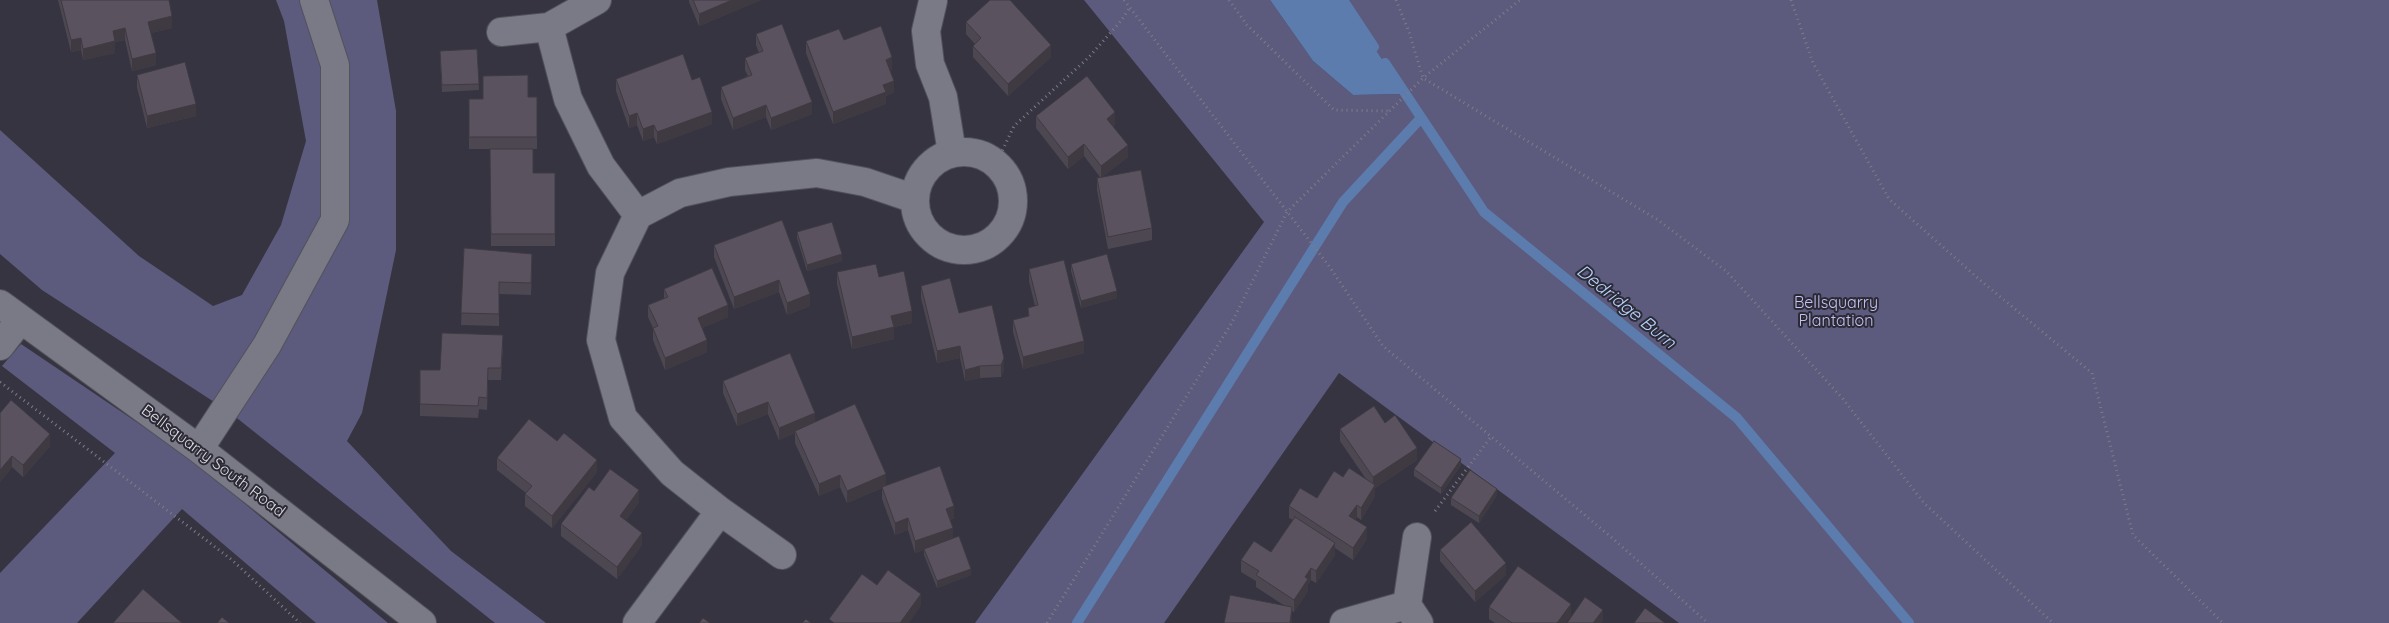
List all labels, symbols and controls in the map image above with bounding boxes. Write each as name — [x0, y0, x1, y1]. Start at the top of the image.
water label: Dedridge Burn — [1572, 261, 1680, 353]
park label: Bellsquarry Plantation — [1794, 293, 1878, 331]
street label: Bellsquarry South Road — [137, 401, 289, 521]

